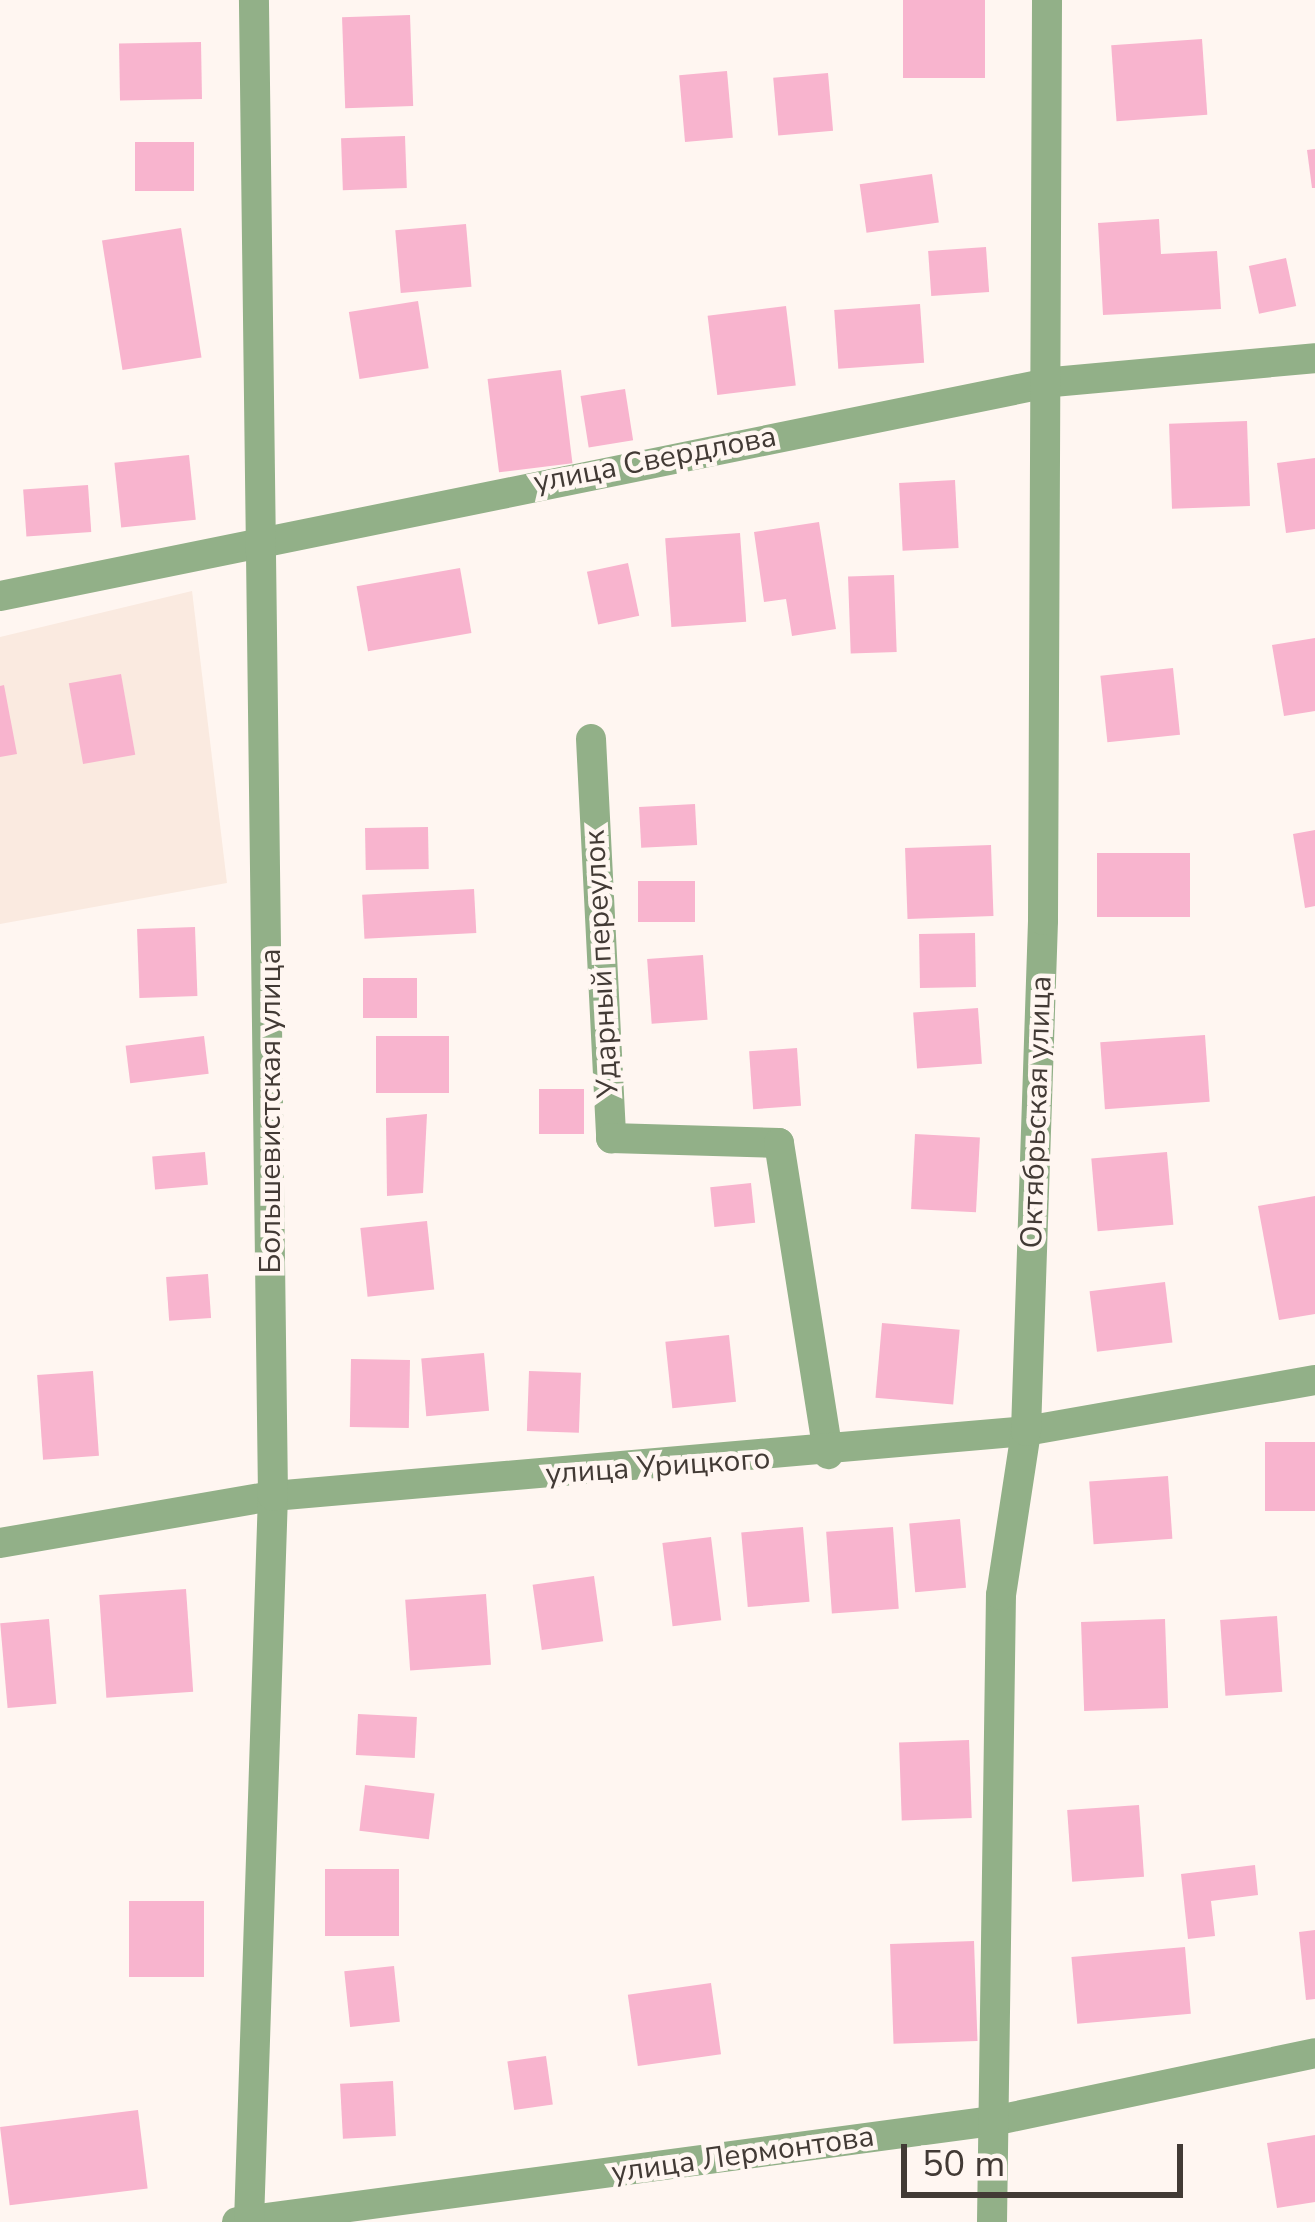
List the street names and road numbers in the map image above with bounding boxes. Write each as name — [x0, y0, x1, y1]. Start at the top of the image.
street label: улица Свердлова — [531, 419, 779, 501]
street label: Ударный переулок — [577, 829, 627, 1099]
street label: Большевистская улица — [253, 948, 289, 1274]
street label: Октябрьская улица — [1014, 975, 1060, 1249]
street label: улица Урицкого — [544, 1441, 772, 1493]
street label: улица Лермонтова — [609, 2119, 877, 2191]

